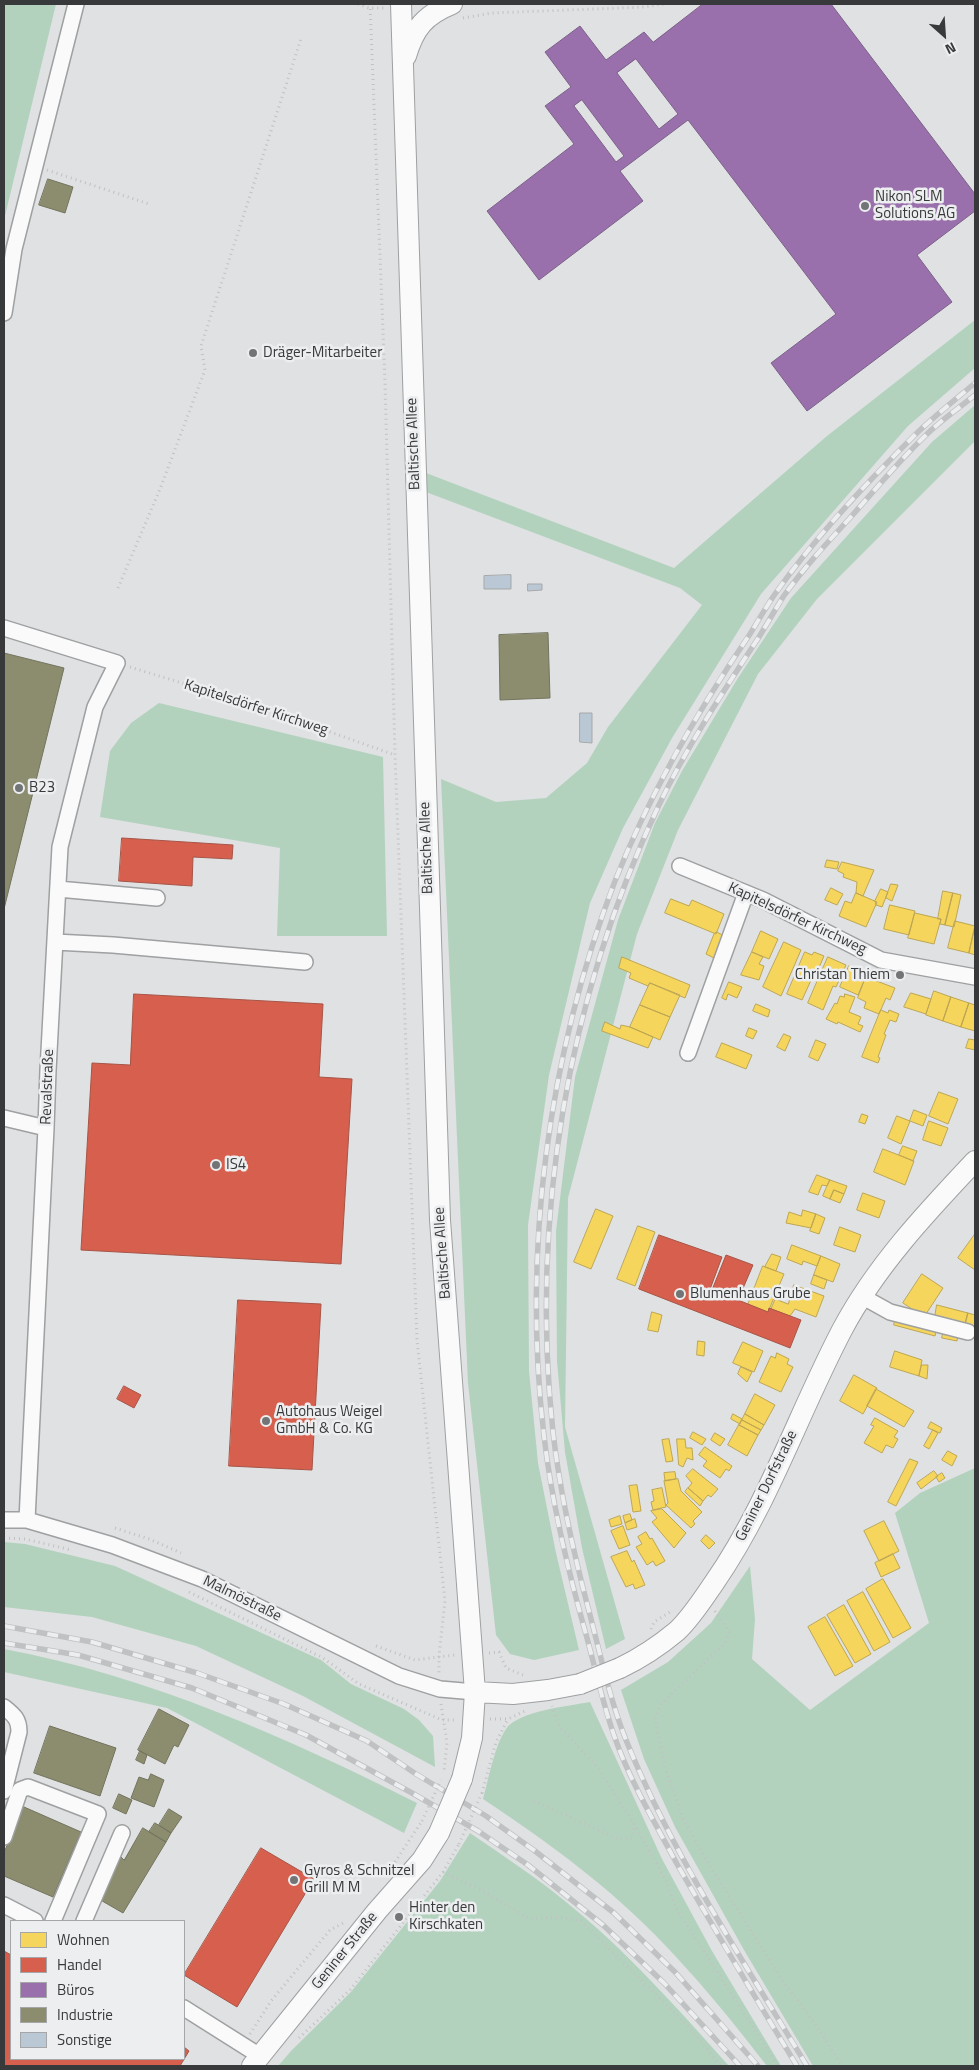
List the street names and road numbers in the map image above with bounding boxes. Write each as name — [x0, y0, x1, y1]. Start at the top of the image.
street label: Baltische Allee — [403, 398, 425, 490]
street label: Kapitelsdörfer Kirchweg — [182, 676, 330, 740]
street label: Baltische Allee — [416, 802, 438, 894]
street label: Kapitelsdörfer Kirchweg — [725, 879, 869, 959]
street label: Revalstraße — [38, 1049, 58, 1125]
street label: Baltische Allee — [431, 1206, 455, 1300]
street label: Geniner Dorfstraße — [732, 1428, 802, 1544]
street label: Malmöstraße — [200, 1572, 284, 1626]
street label: Geniner Straße — [308, 1909, 382, 1993]

